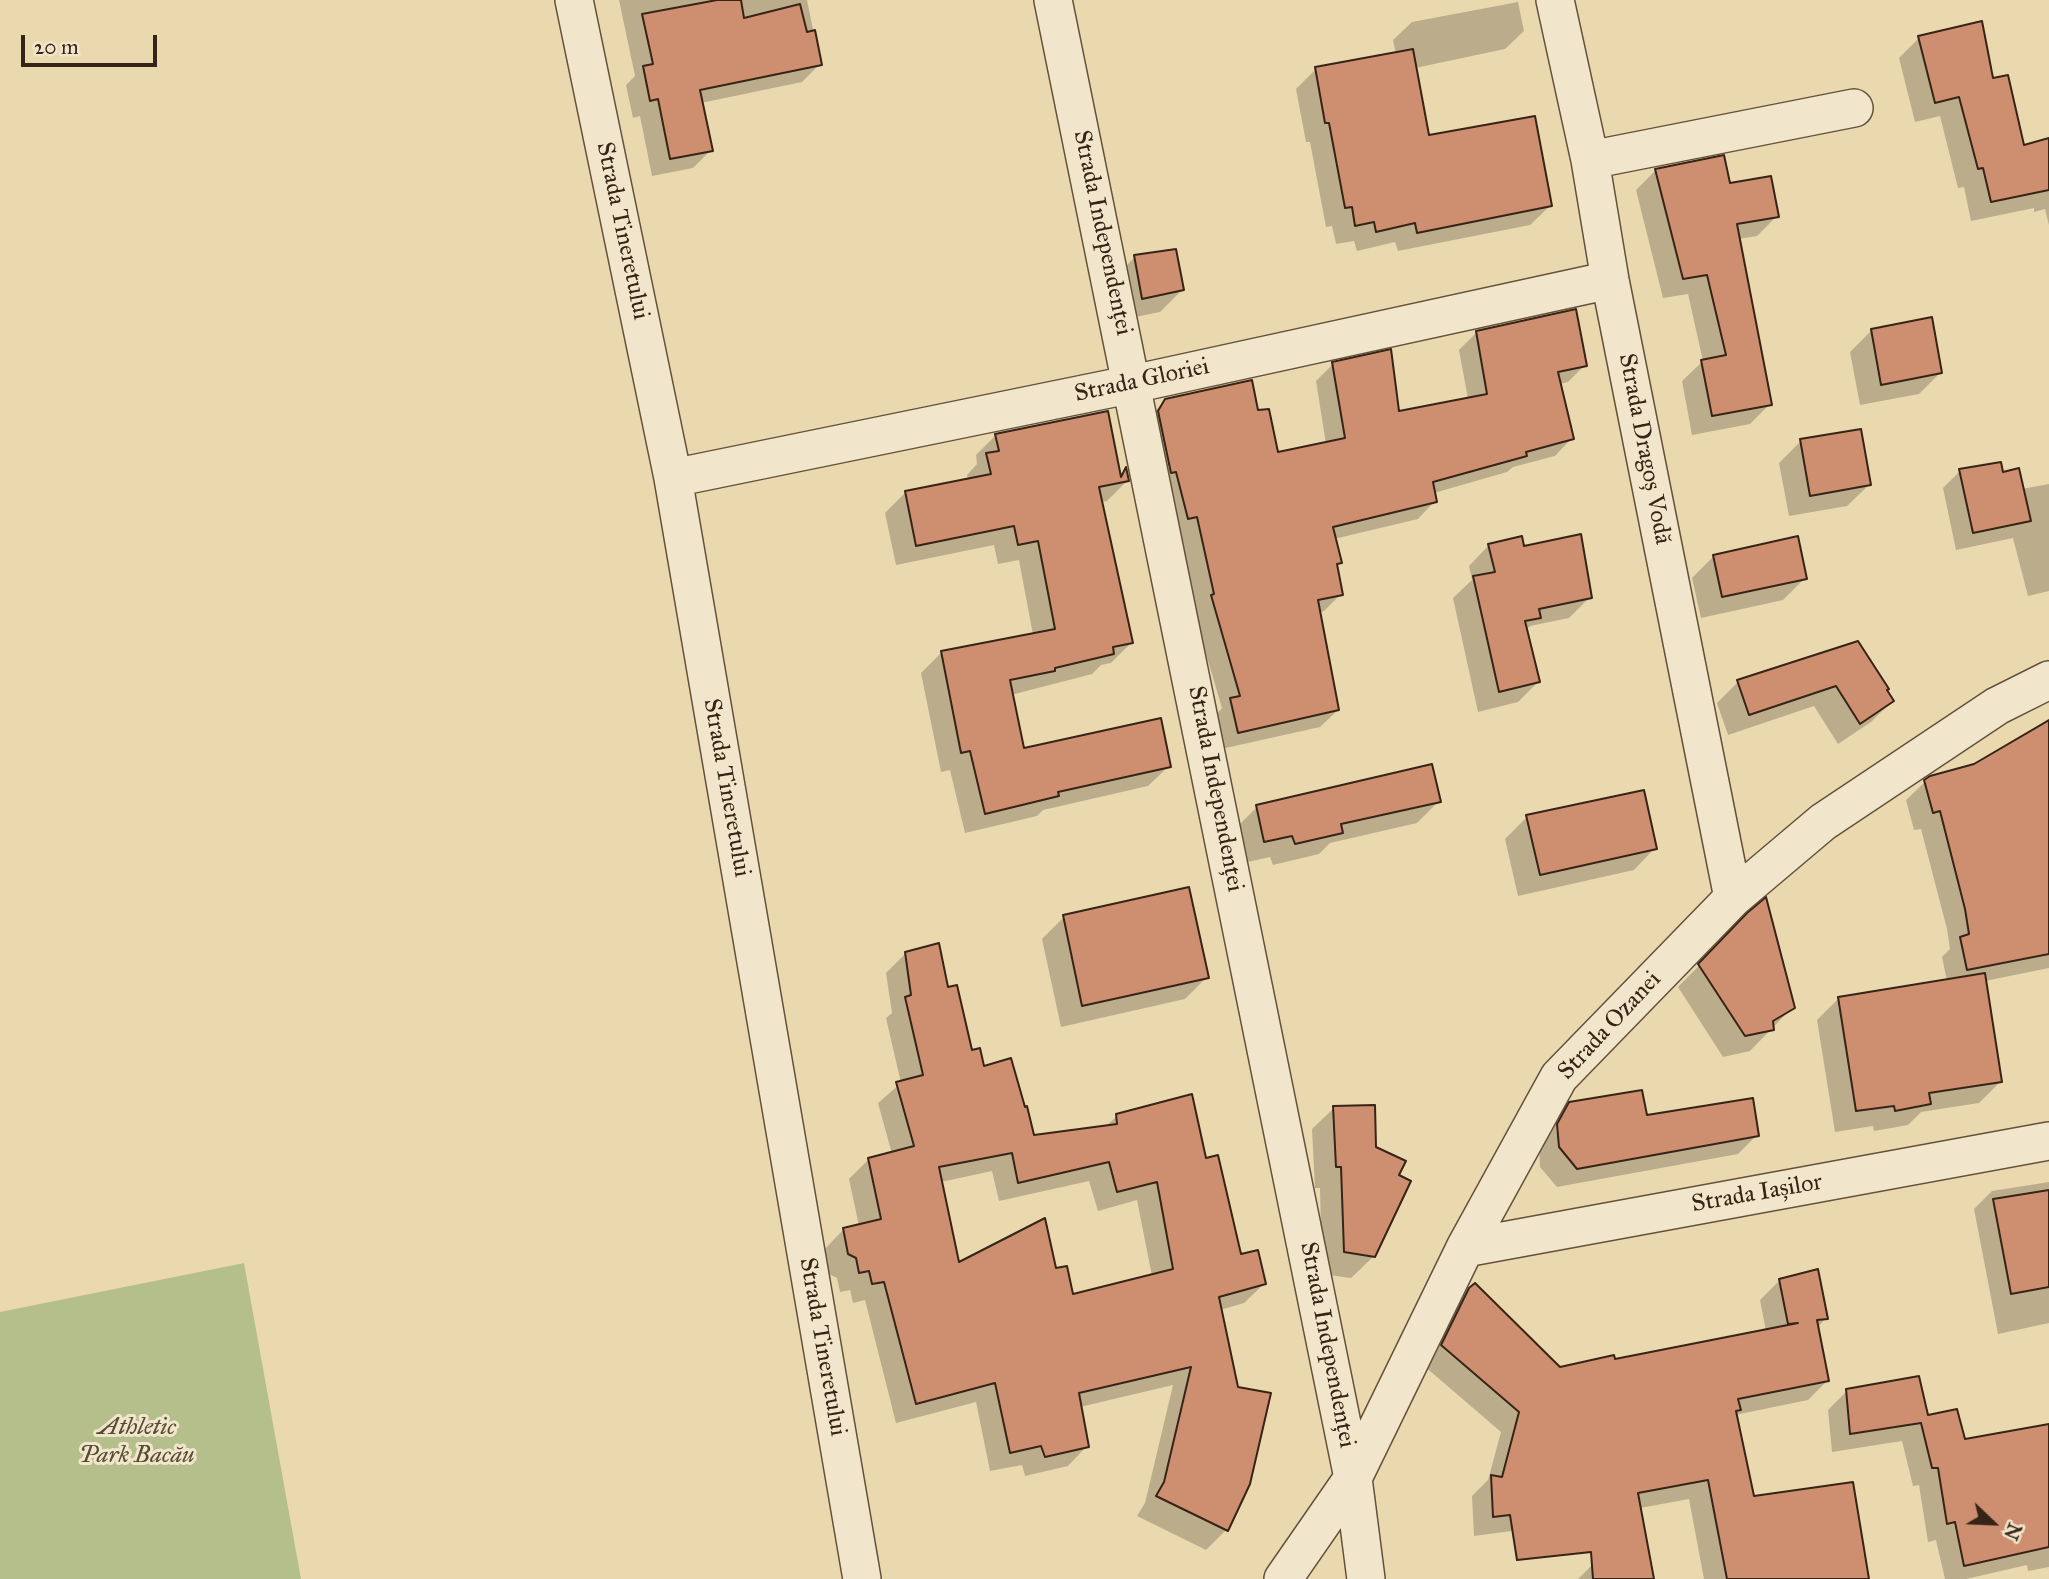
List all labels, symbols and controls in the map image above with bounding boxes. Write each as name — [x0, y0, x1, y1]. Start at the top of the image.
scale bar — [24, 21, 161, 65]
text: 20 m — [34, 34, 79, 60]
street label: Strada Independenței — [1066, 128, 1138, 338]
street label: Strada Tineretului — [589, 140, 655, 322]
street label: Strada Dragoș Vodă — [1611, 351, 1677, 547]
street label: Strada Gloriei — [1072, 353, 1212, 409]
street label: Strada Independenței — [1181, 684, 1249, 894]
street label: Strada Tineretului — [696, 697, 756, 879]
street label: Strada Ozanei — [1552, 966, 1668, 1086]
street label: Strada Iașilor — [1690, 1168, 1824, 1220]
street label: Strada Independenței — [1293, 1240, 1361, 1450]
street label: Strada Tineretului — [792, 1256, 852, 1438]
park label: Athletic Park Bacău — [79, 1414, 195, 1470]
north arrow — [1958, 1488, 2028, 1558]
text: N — [1999, 1519, 2027, 1543]

